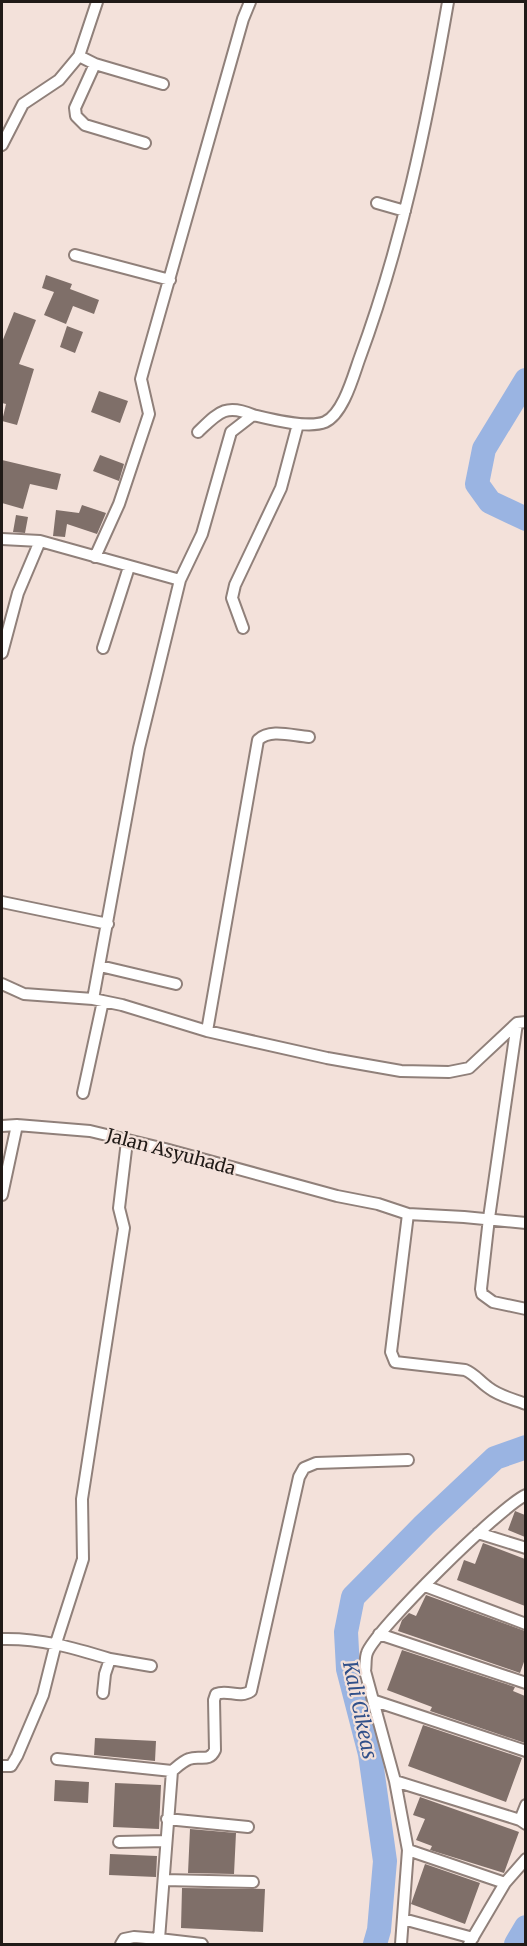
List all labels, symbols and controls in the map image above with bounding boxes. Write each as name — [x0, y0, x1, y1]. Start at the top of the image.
street label: Jalan Asyuhada — [103, 1123, 239, 1180]
water label: Kali Cikeas — [338, 1658, 383, 1761]

